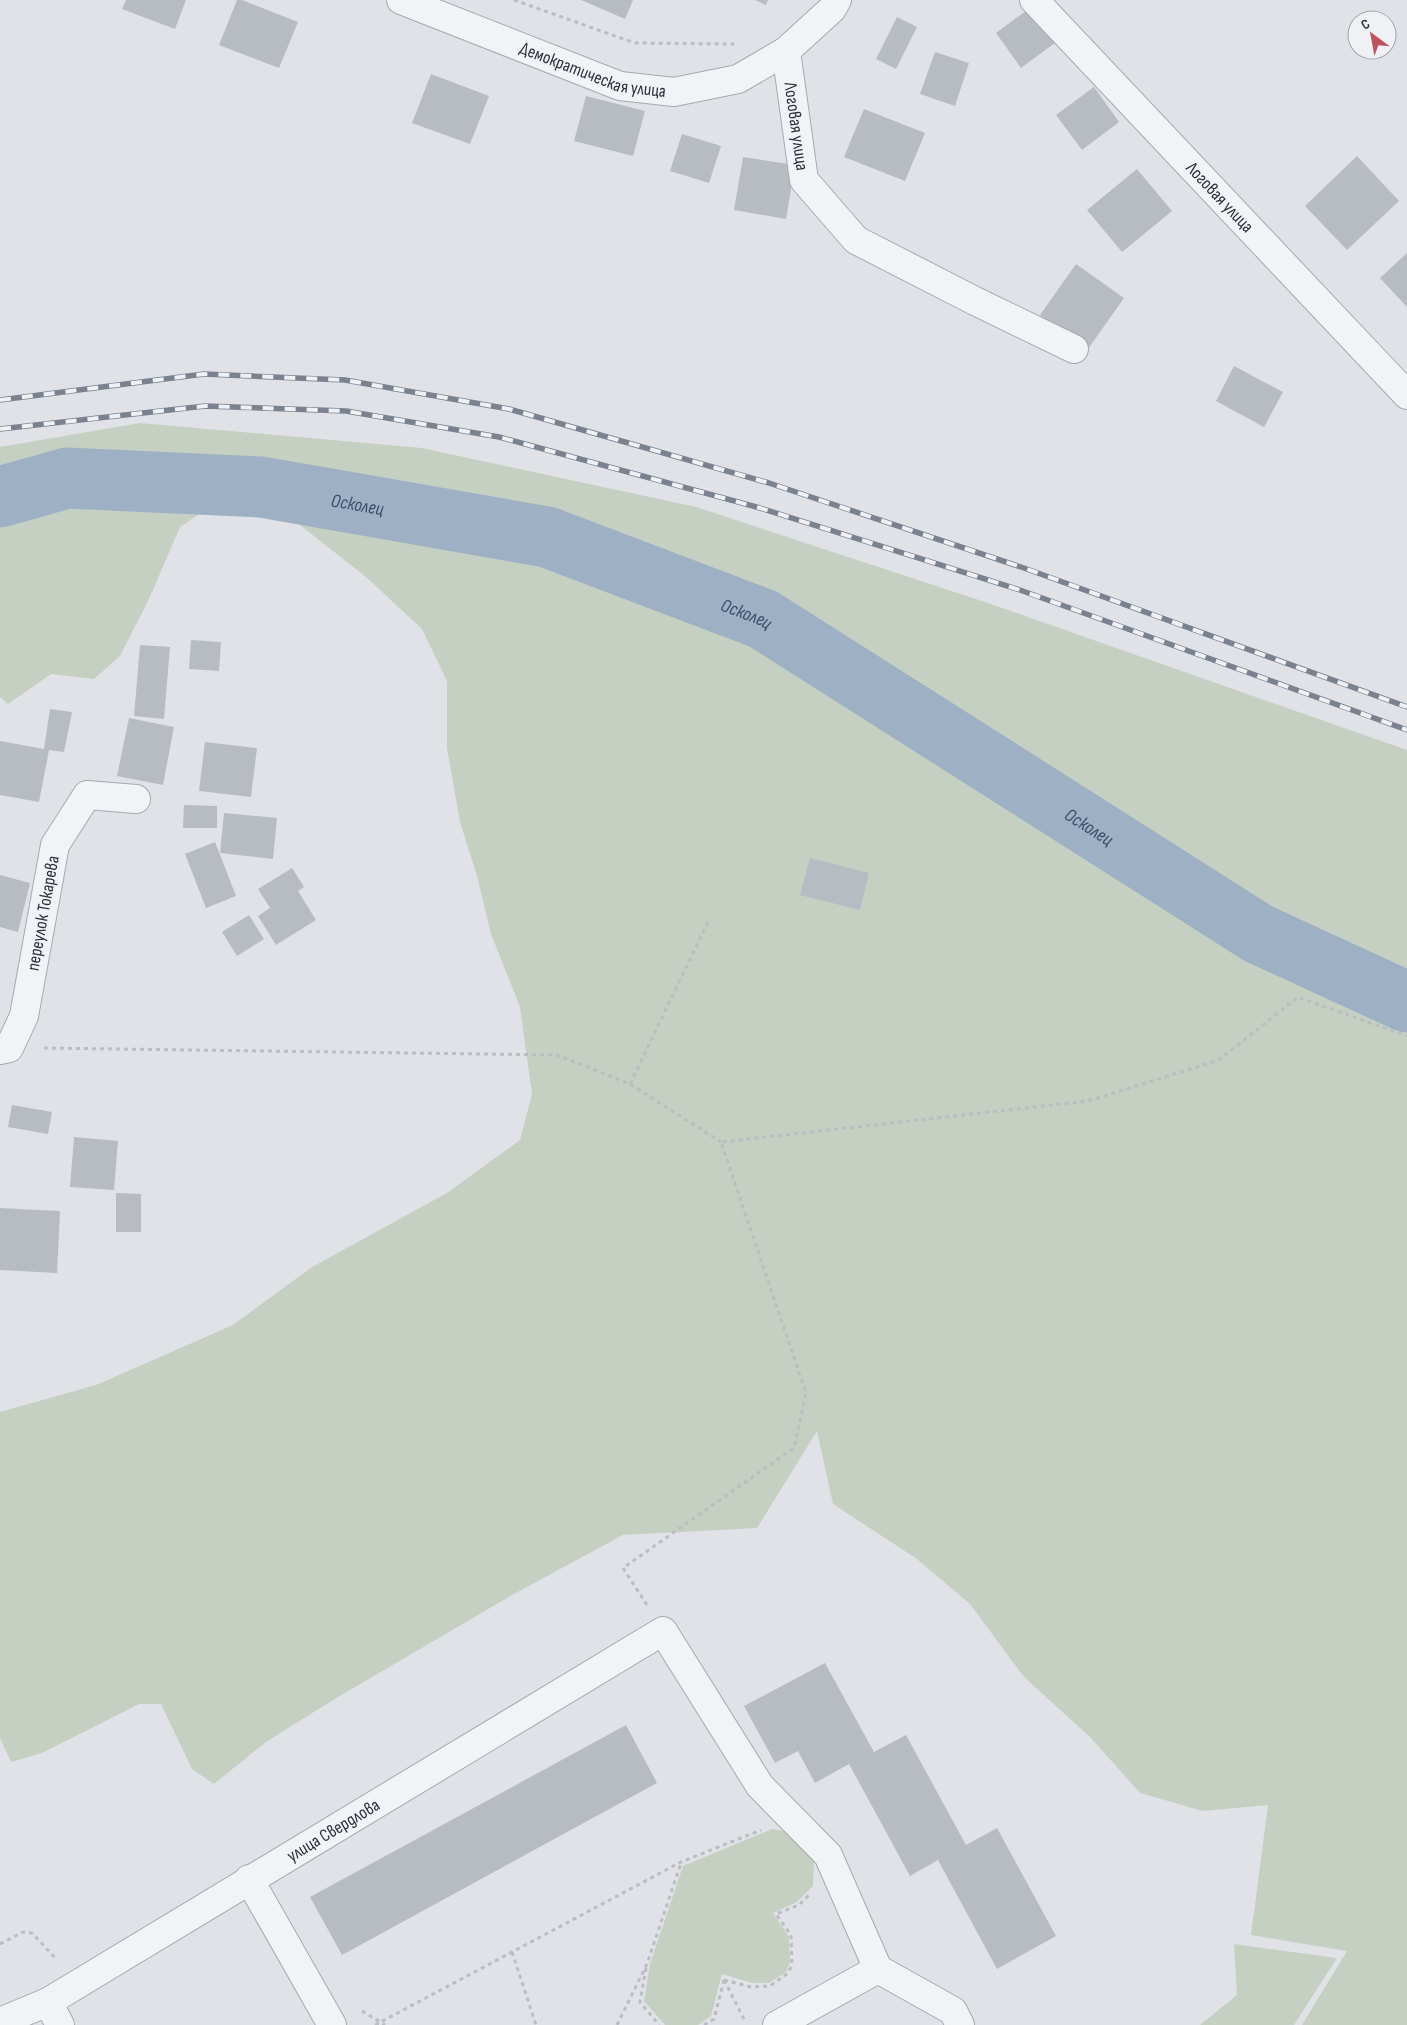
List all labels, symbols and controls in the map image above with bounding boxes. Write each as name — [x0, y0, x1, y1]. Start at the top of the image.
north arrow — [1347, 10, 1397, 60]
text: С — [1358, 15, 1373, 34]
street label: Демократическая улица — [517, 38, 667, 102]
street label: Логовая улица — [779, 80, 813, 172]
street label: Логовая улица — [1181, 157, 1258, 237]
water label: Осколец — [329, 489, 386, 521]
water label: Осколец — [717, 594, 776, 635]
water label: Осколец — [1060, 804, 1117, 852]
street label: переулок Токарева — [22, 854, 64, 972]
street label: улица Свердлова — [283, 1794, 384, 1866]

